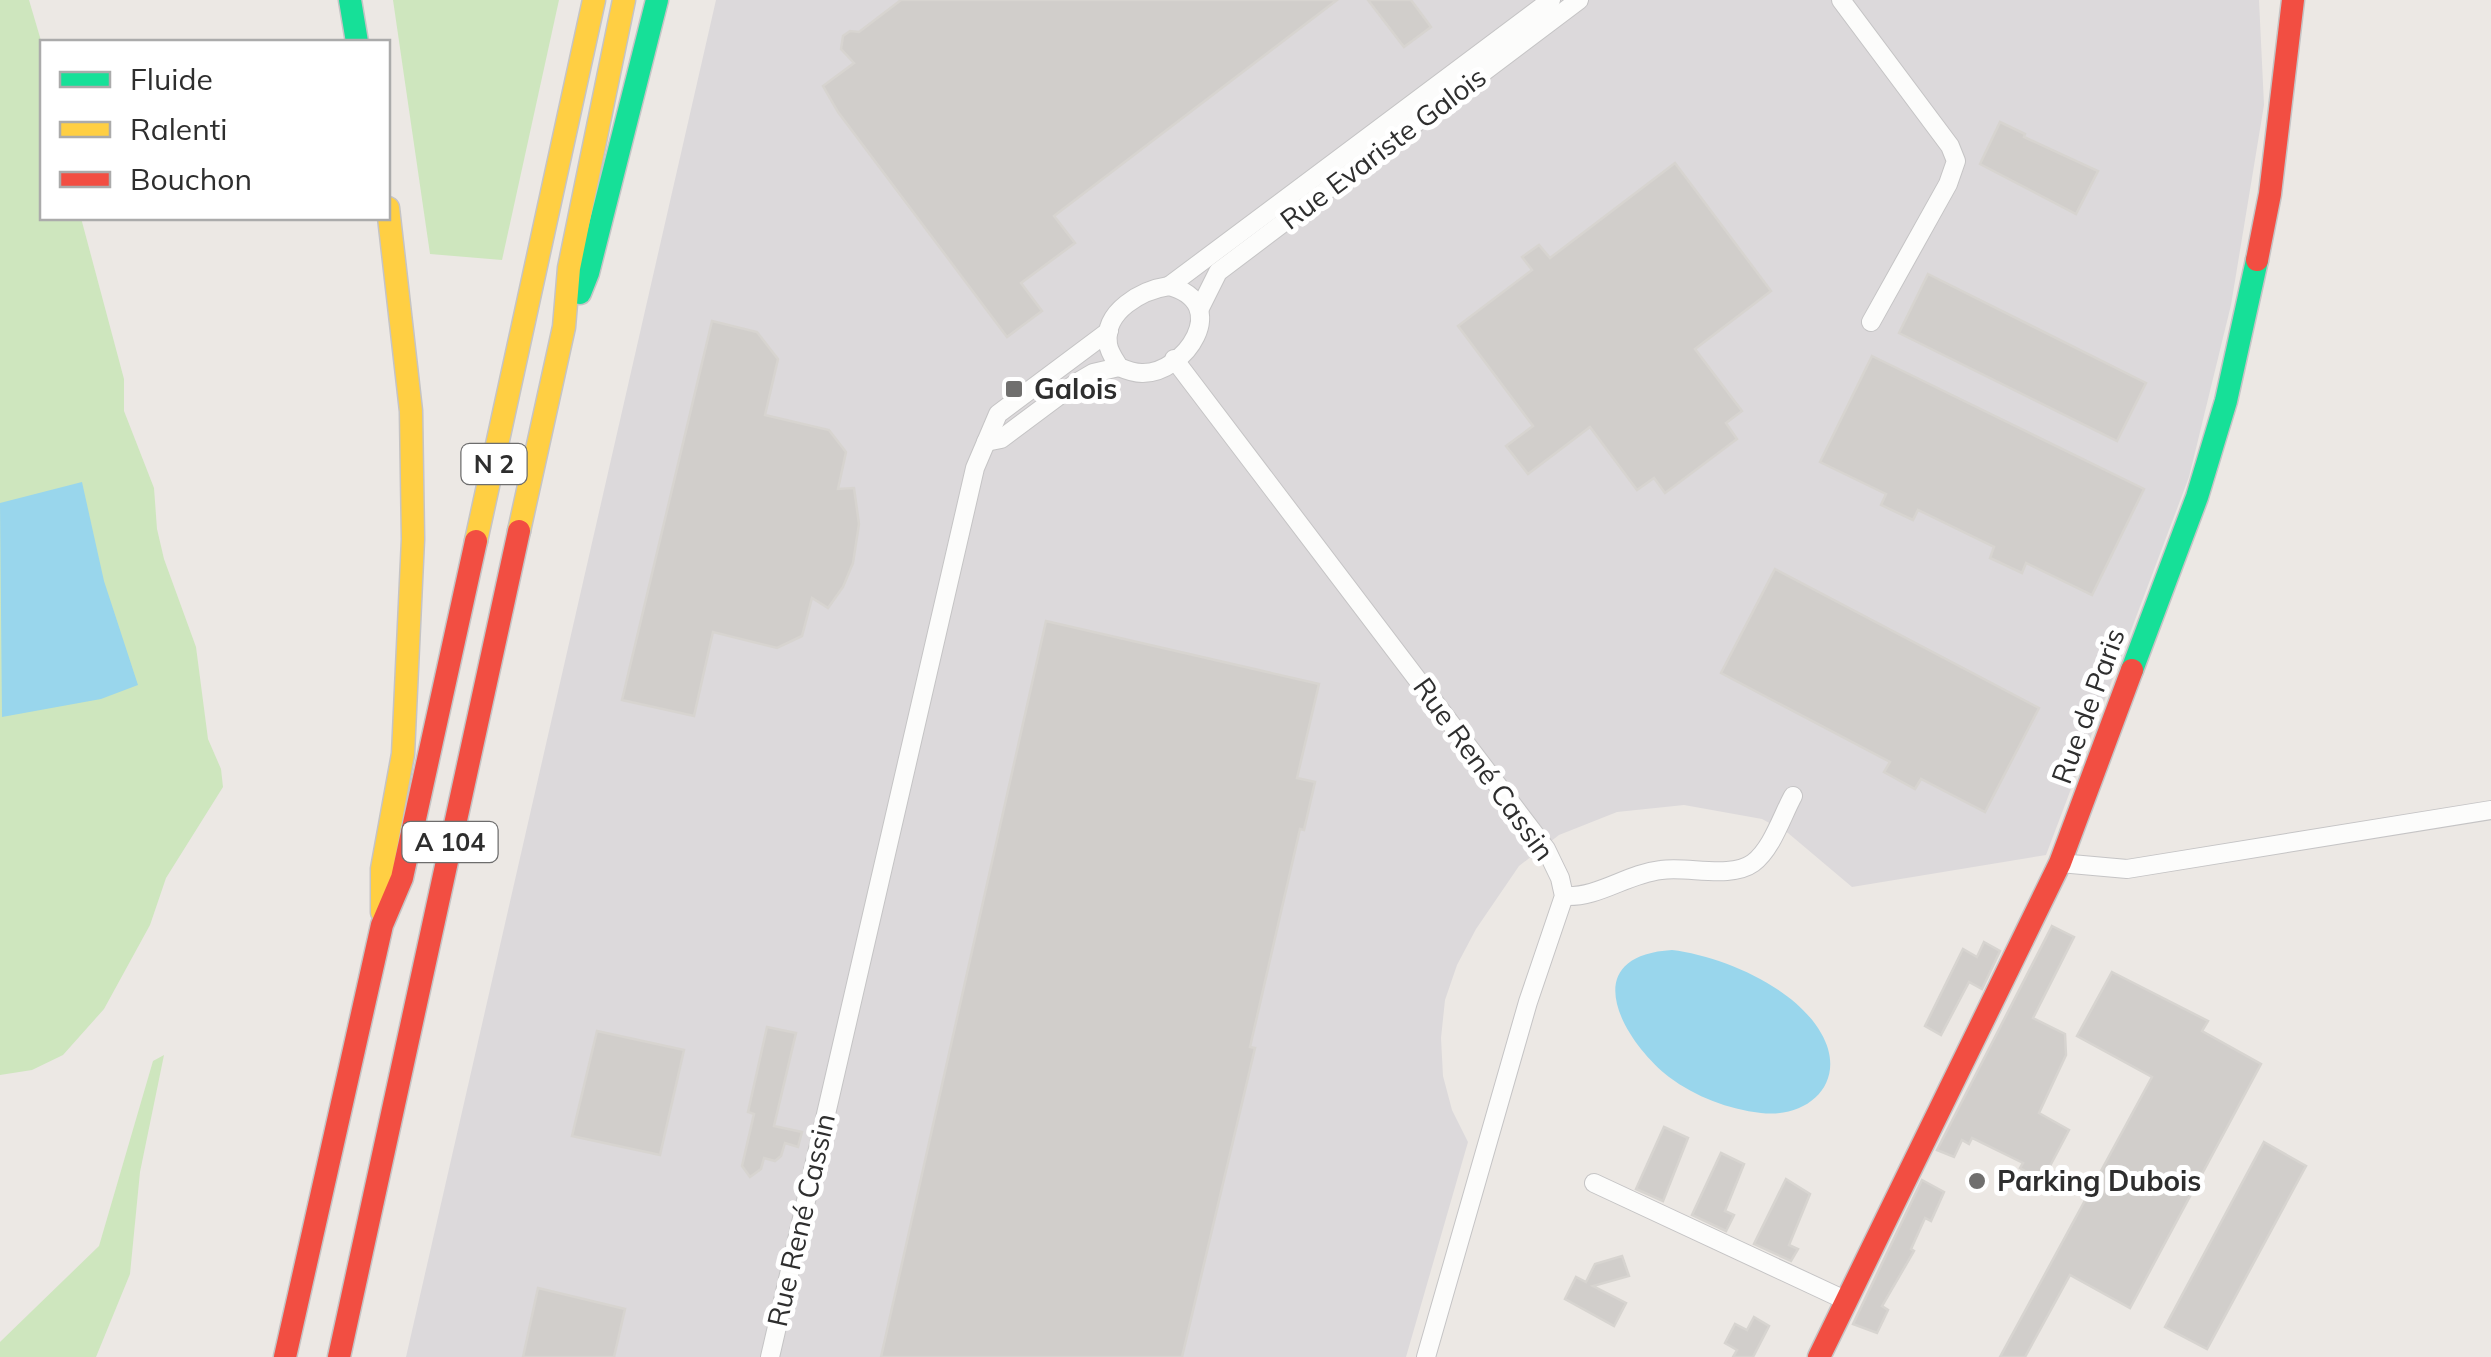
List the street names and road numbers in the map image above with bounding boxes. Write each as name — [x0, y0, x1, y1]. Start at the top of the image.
street label: Rue Evariste Galois — [1273, 59, 1493, 236]
road number: N 2 — [462, 444, 526, 484]
street label: Rue de Paris — [2043, 624, 2132, 788]
street label: Rue René Cassin — [1406, 670, 1563, 867]
road number: A 104 — [402, 822, 498, 862]
street label: Rue René Cassin — [759, 1110, 842, 1330]

